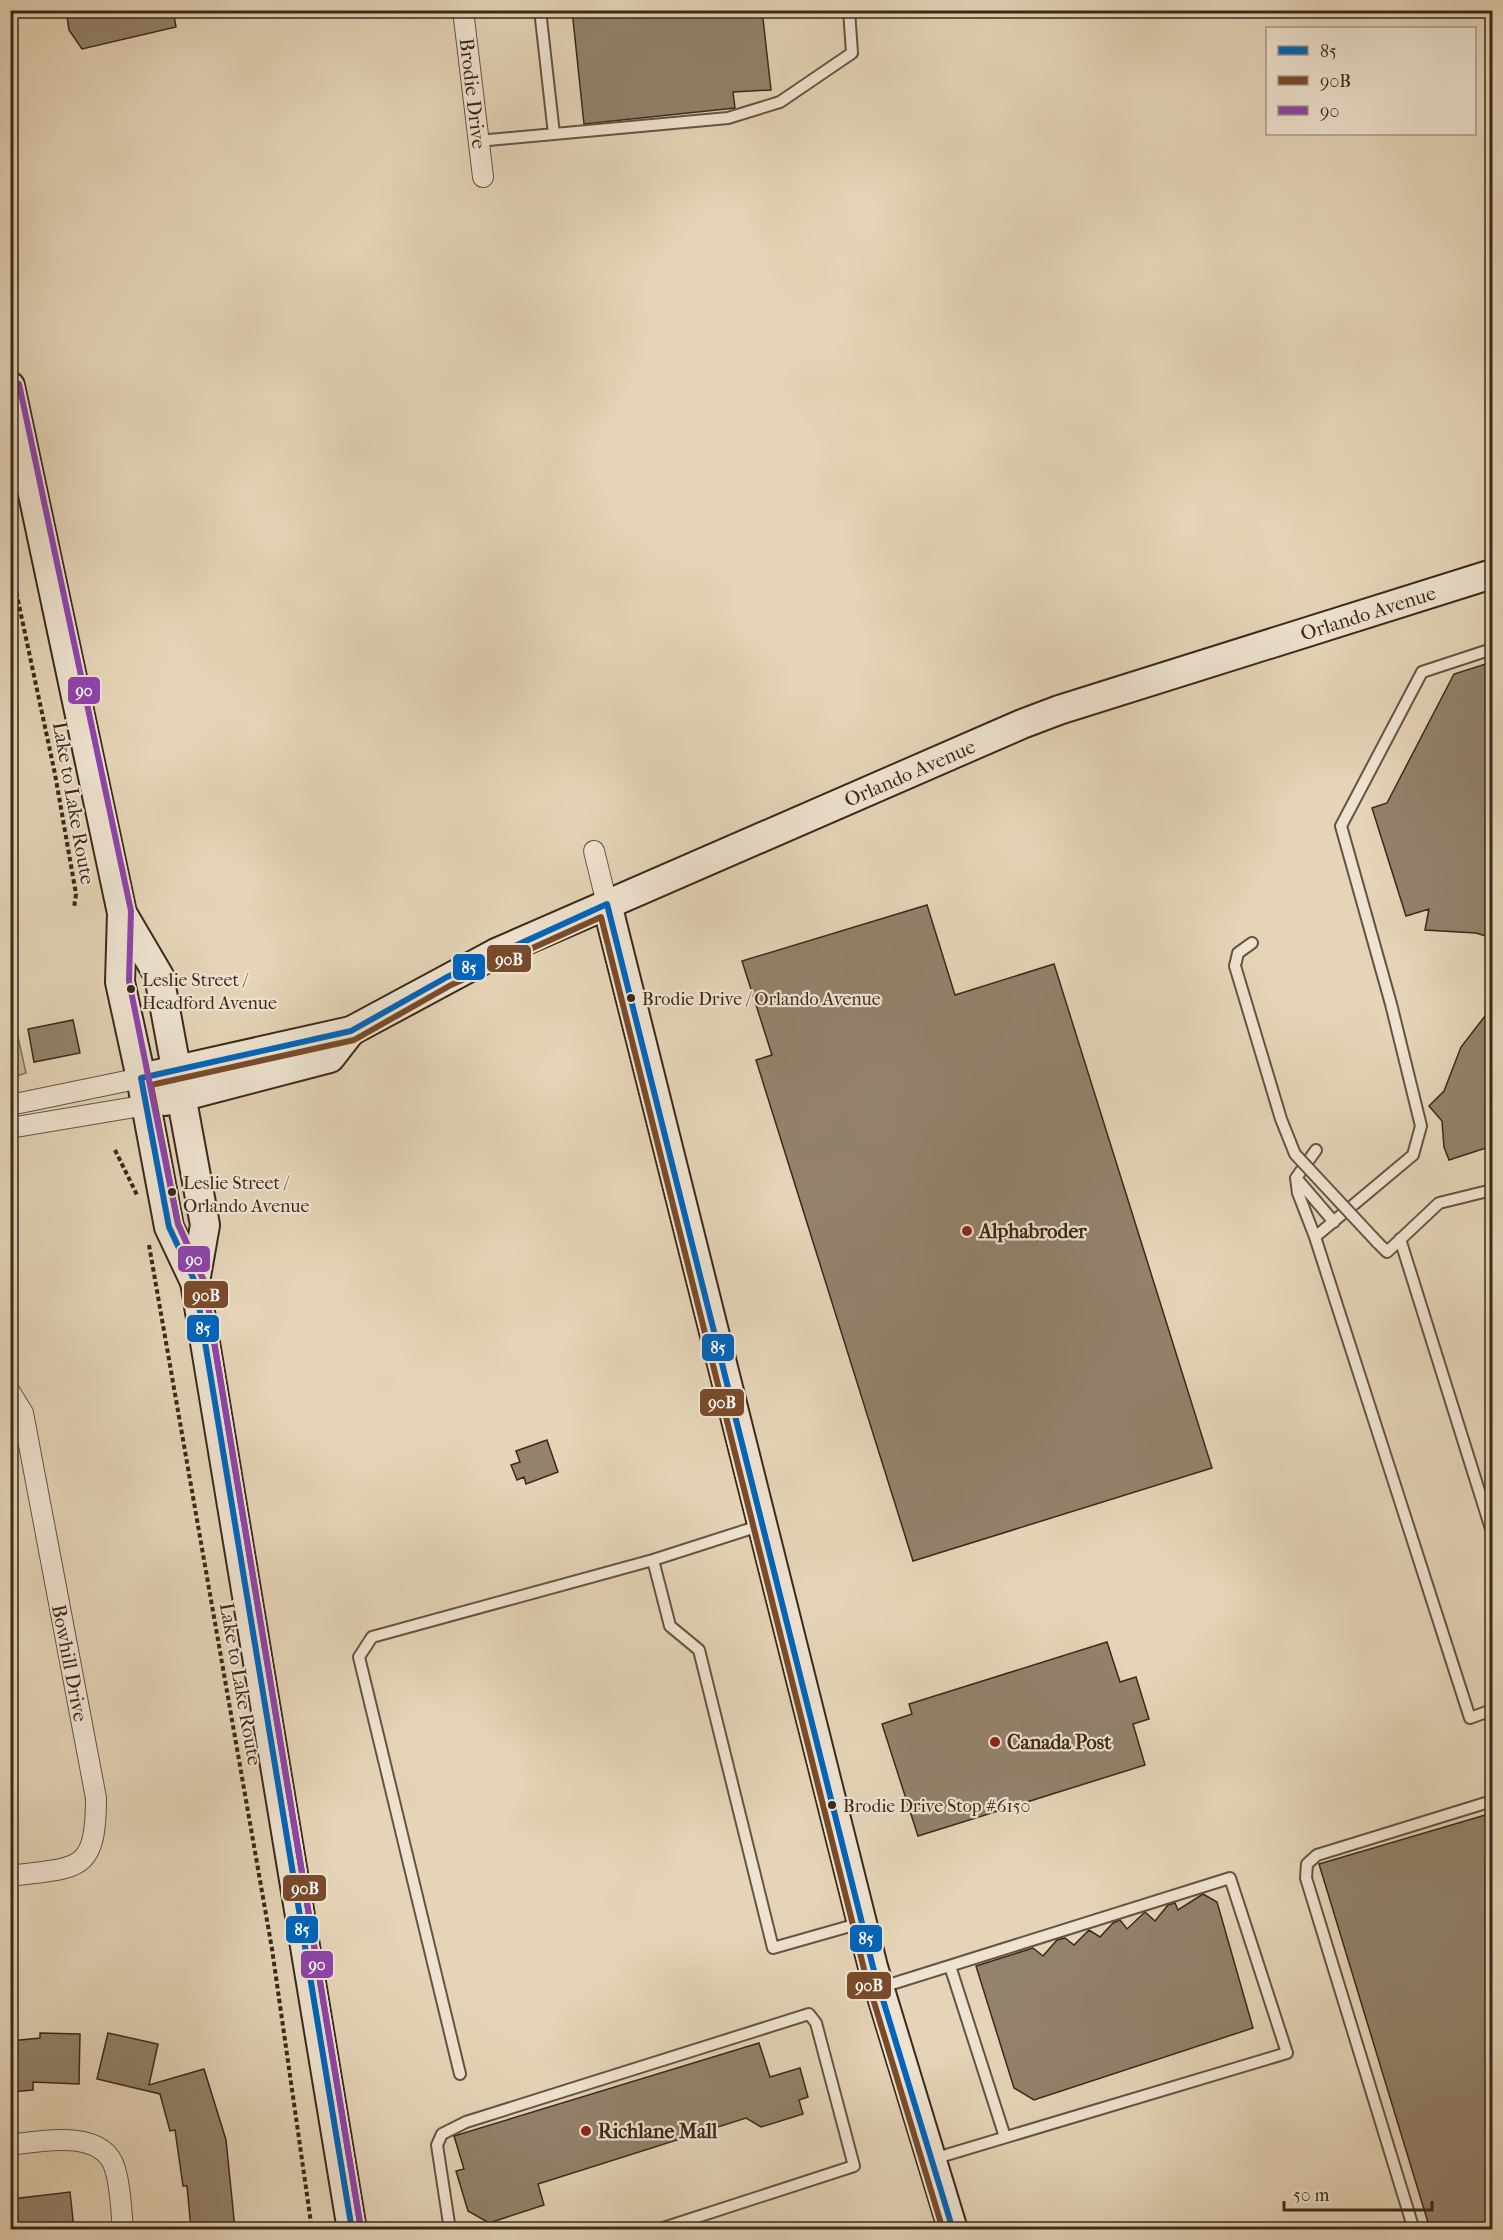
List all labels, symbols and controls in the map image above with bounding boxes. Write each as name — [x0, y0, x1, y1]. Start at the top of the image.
legend — [1266, 27, 1476, 135]
street label: Brodie Drive — [454, 37, 491, 150]
text: 85 — [1320, 41, 1337, 62]
text: 90B — [1320, 71, 1351, 92]
text: 90 — [1320, 101, 1339, 122]
street label: Orlando Avenue — [1298, 581, 1439, 645]
line badge: 90 — [67, 676, 101, 705]
text: 90 — [74, 681, 93, 701]
street label: Lake to Lake Route — [48, 720, 99, 887]
street label: Orlando Avenue — [841, 735, 979, 812]
line badge: 90B — [486, 944, 532, 973]
text: 90B — [494, 950, 523, 970]
line badge: 85 — [452, 953, 486, 981]
text: 85 — [462, 958, 477, 977]
place label: Leslie Street / Headford Avenue — [142, 970, 277, 1014]
marker: Leslie Street / Headford Avenue — [125, 983, 137, 995]
place label: Brodie Drive / Orlando Avenue — [642, 989, 881, 1010]
marker: Brodie Drive / Orlando Avenue — [625, 992, 637, 1004]
place label: Leslie Street / Orlando Avenue — [183, 1173, 309, 1217]
marker: Leslie Street / Orlando Avenue — [166, 1186, 178, 1198]
place label: Alphabroder — [977, 1220, 1087, 1243]
marker: Alphabroder — [960, 1224, 974, 1238]
line badge: 90 — [177, 1245, 211, 1273]
text: 90 — [184, 1250, 203, 1270]
line badge: 90B — [183, 1280, 229, 1309]
text: 90B — [191, 1286, 220, 1306]
line badge: 85 — [186, 1314, 220, 1343]
text: 85 — [196, 1319, 211, 1338]
line badge: 85 — [701, 1333, 735, 1362]
text: 85 — [711, 1338, 726, 1357]
line badge: 90B — [699, 1388, 745, 1417]
text: 90B — [707, 1393, 736, 1413]
street label: Lake to Lake Route — [215, 1601, 266, 1768]
street label: Bowhill Drive — [47, 1603, 92, 1724]
place label: Canada Post — [1007, 1731, 1112, 1754]
marker: Canada Post — [988, 1735, 1002, 1749]
place label: Brodie Drive Stop #6150 — [843, 1796, 1030, 1817]
marker: Brodie Drive Stop #6150 — [826, 1799, 838, 1811]
line badge: 90B — [282, 1874, 327, 1902]
text: 90B — [290, 1879, 319, 1899]
line badge: 85 — [285, 1915, 319, 1944]
text: 85 — [295, 1920, 310, 1939]
line badge: 85 — [849, 1924, 883, 1953]
text: 85 — [859, 1929, 874, 1948]
line badge: 90 — [300, 1950, 334, 1979]
text: 90 — [307, 1955, 326, 1975]
line badge: 90B — [846, 1971, 892, 2000]
text: 90B — [854, 1976, 883, 1996]
place label: Richlane Mall — [598, 2120, 718, 2143]
marker: Richlane Mall — [579, 2124, 593, 2138]
scale bar — [1284, 2174, 1432, 2212]
text: 50 m — [1293, 2185, 1330, 2206]

